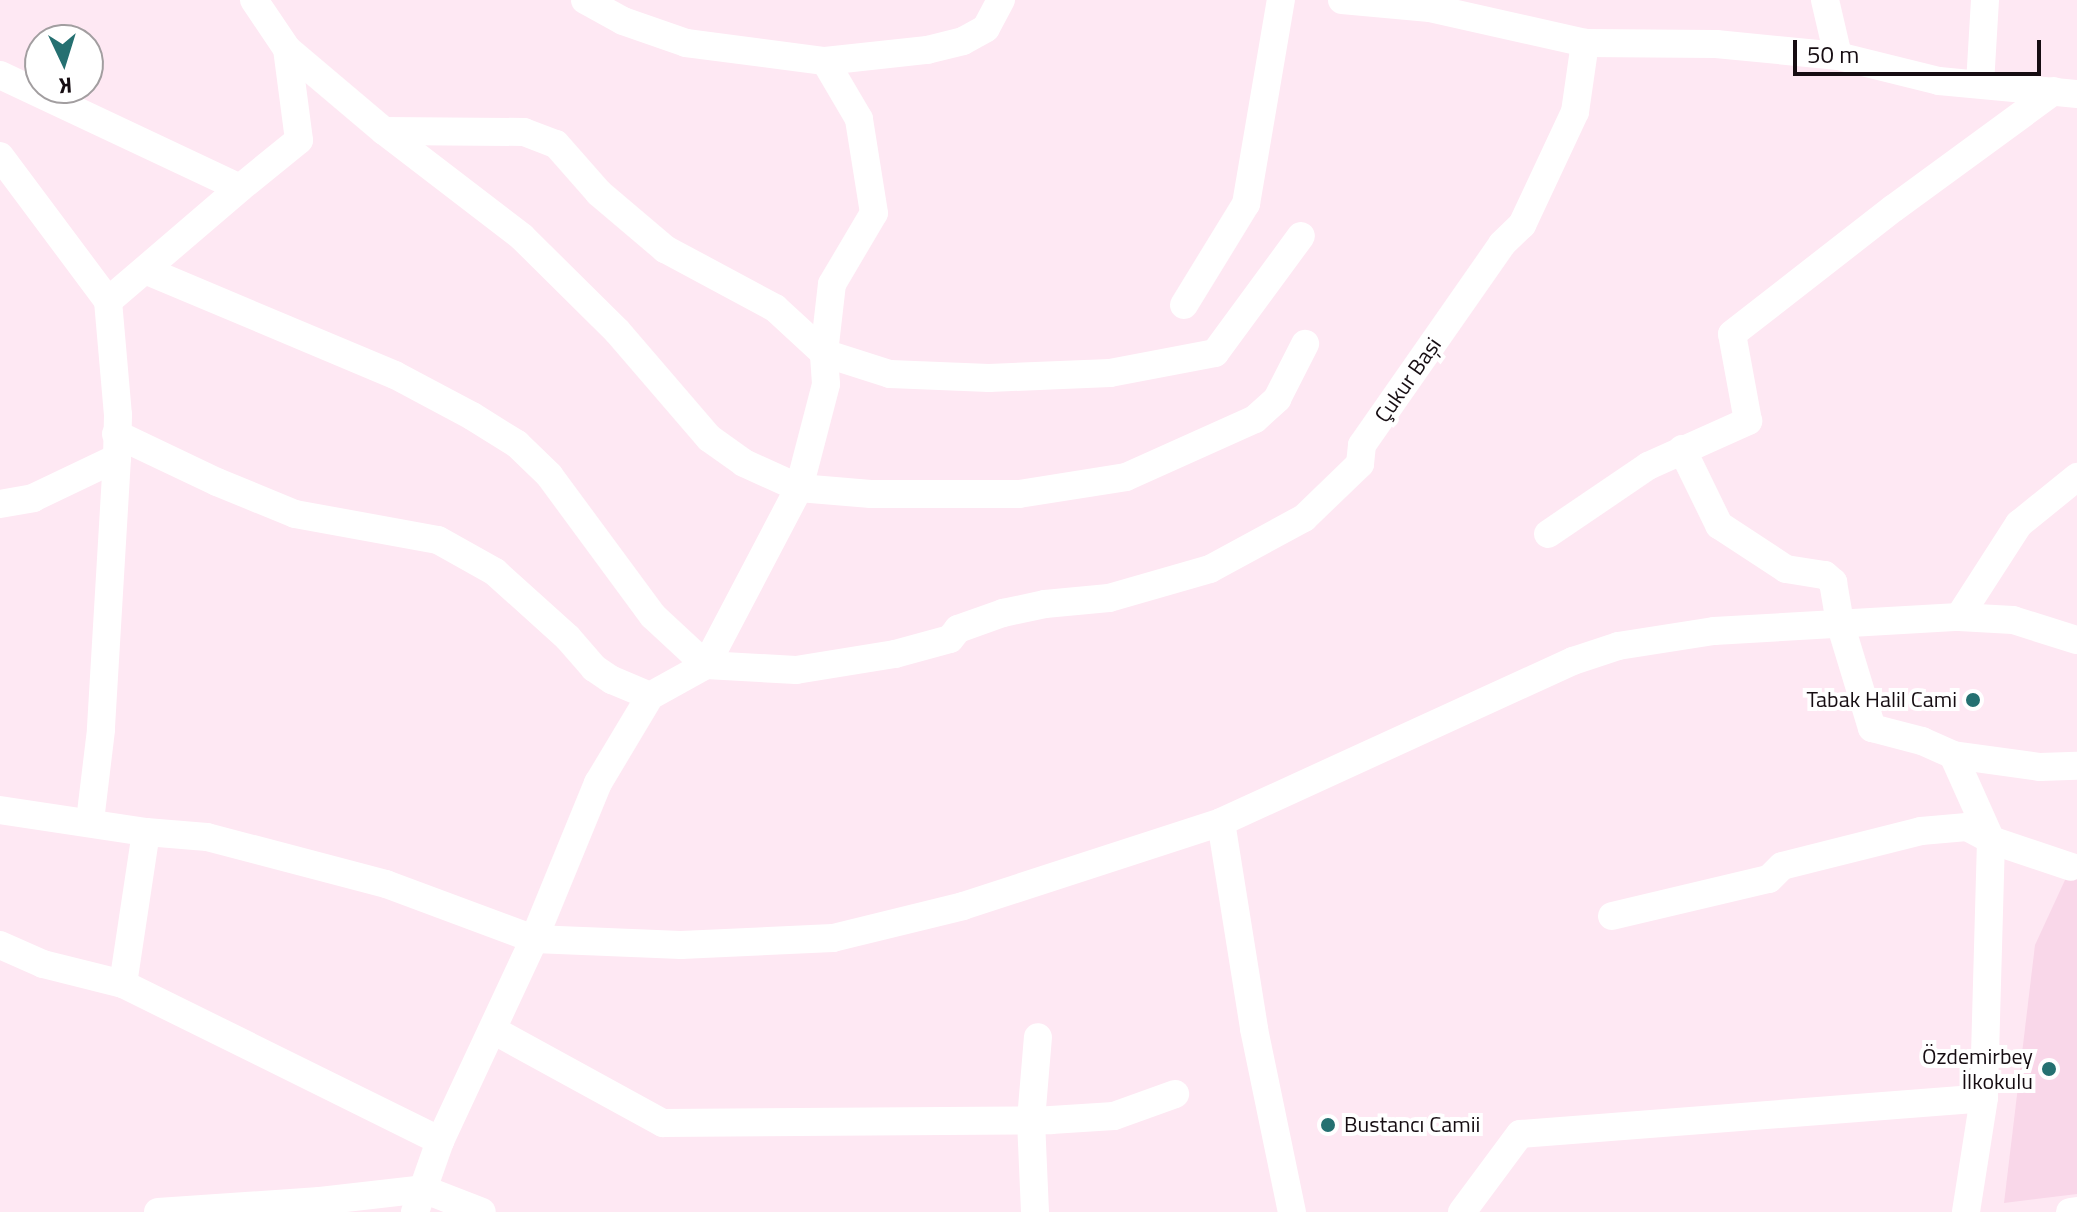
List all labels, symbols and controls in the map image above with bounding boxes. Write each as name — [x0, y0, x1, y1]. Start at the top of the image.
north arrow — [24, 24, 104, 104]
scale bar — [1797, 24, 2045, 74]
text: 50 m — [1807, 36, 1859, 72]
text: K — [58, 69, 73, 103]
street label: Çukur Başi — [1369, 332, 1447, 428]
place label: Tabak Halil Cami — [1806, 687, 1957, 713]
marker: Tabak Halil Cami — [1964, 691, 1982, 709]
place label: Özdemirbey İlkokulu — [1922, 1043, 2033, 1094]
marker: Özdemirbey İlkokulu — [2040, 1060, 2058, 1078]
place label: Bustancı Camii — [1344, 1112, 1480, 1138]
marker: Bustancı Camii — [1319, 1116, 1337, 1134]

